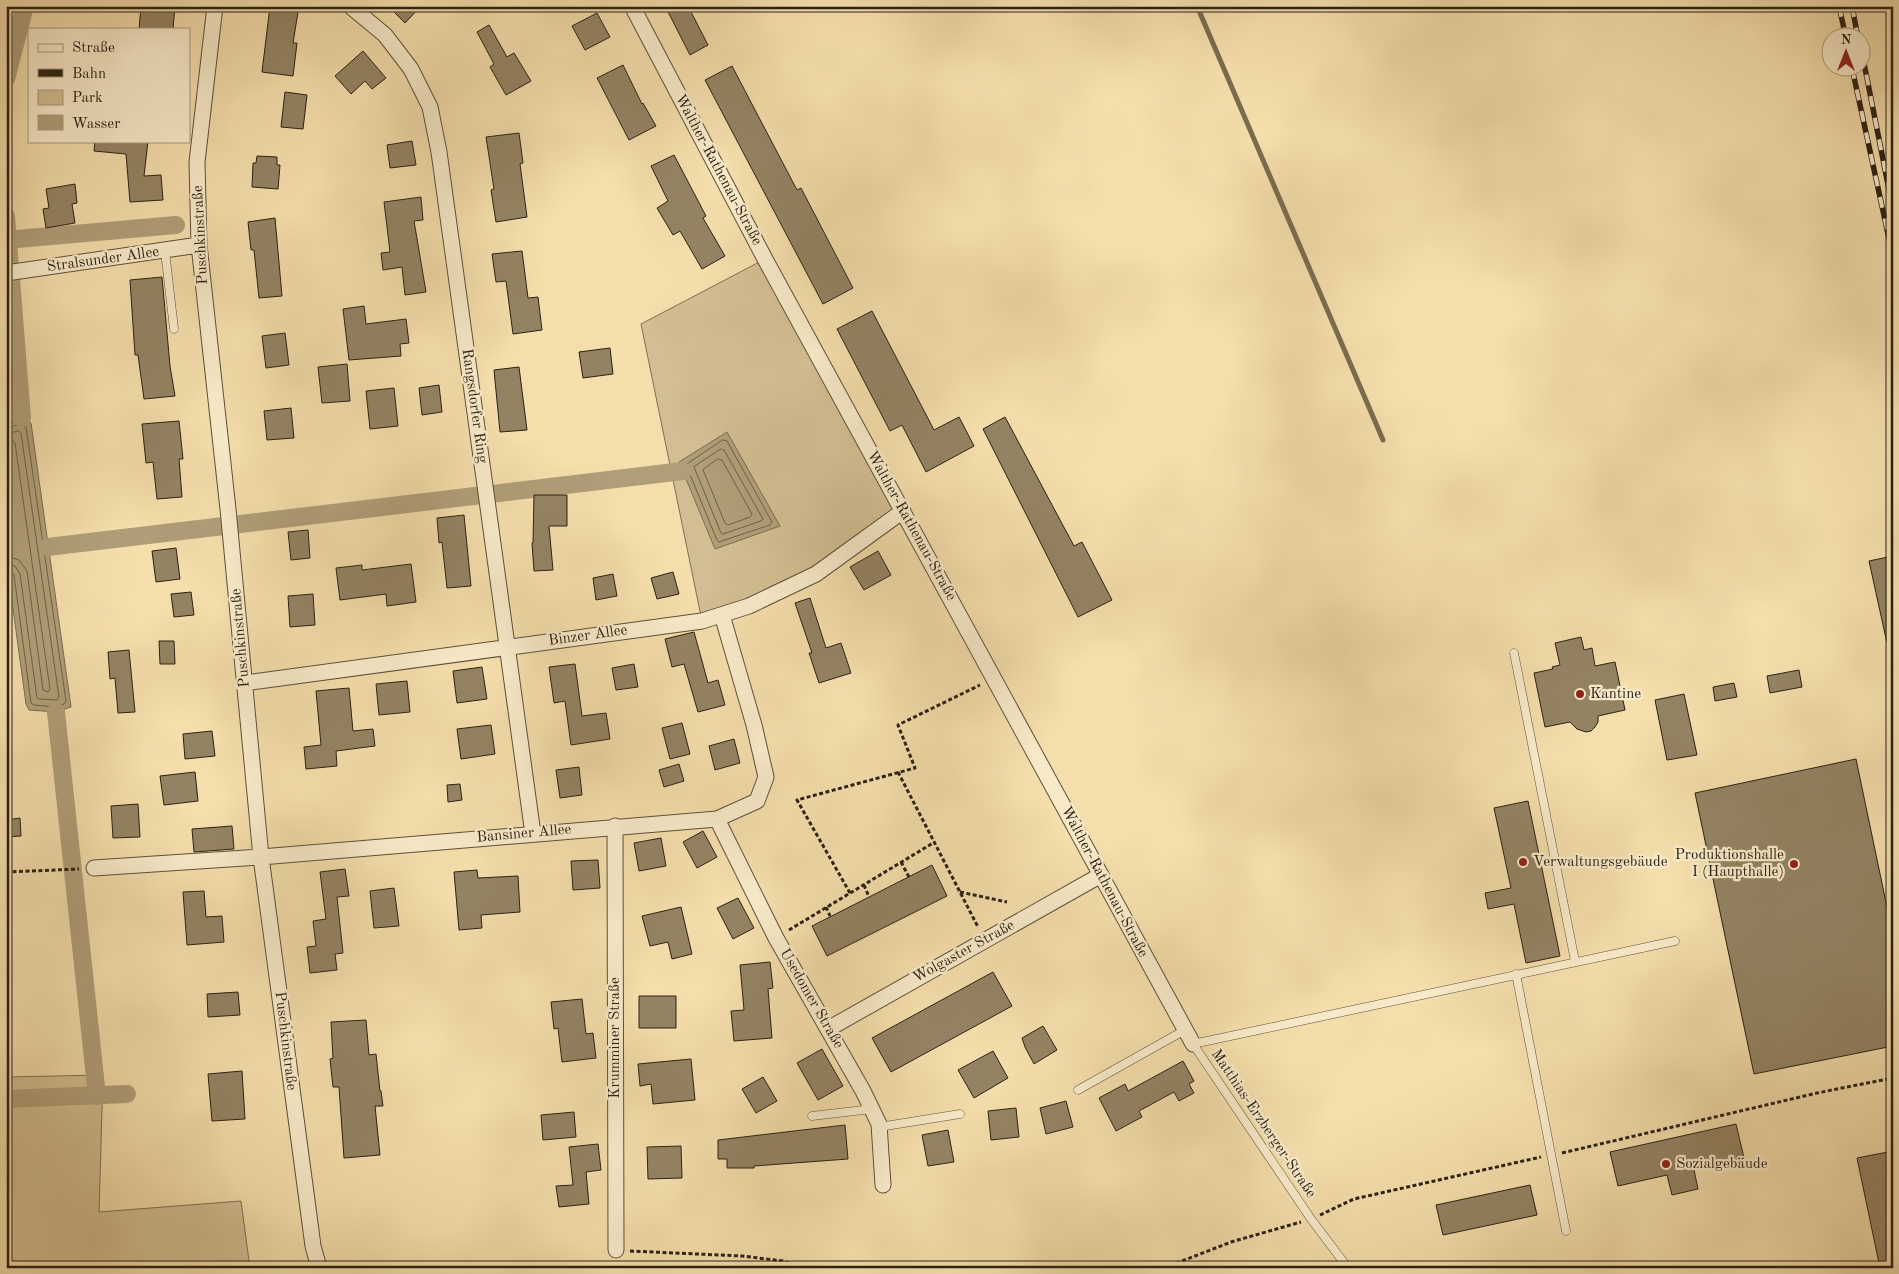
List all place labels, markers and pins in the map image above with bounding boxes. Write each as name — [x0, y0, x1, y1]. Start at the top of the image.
place label: Kantine — [1590, 687, 1641, 702]
marker: Kantine — [1574, 688, 1586, 700]
place label: Produktionshalle I (Haupthalle) — [1675, 848, 1784, 880]
place label: Verwaltungsgebäude — [1533, 855, 1668, 870]
marker: Verwaltungsgebäude — [1517, 856, 1529, 868]
marker: Produktionshalle I (Haupthalle) — [1788, 858, 1800, 870]
place label: Sozialgebäude — [1676, 1157, 1768, 1172]
marker: Sozialgebäude — [1660, 1158, 1672, 1170]

